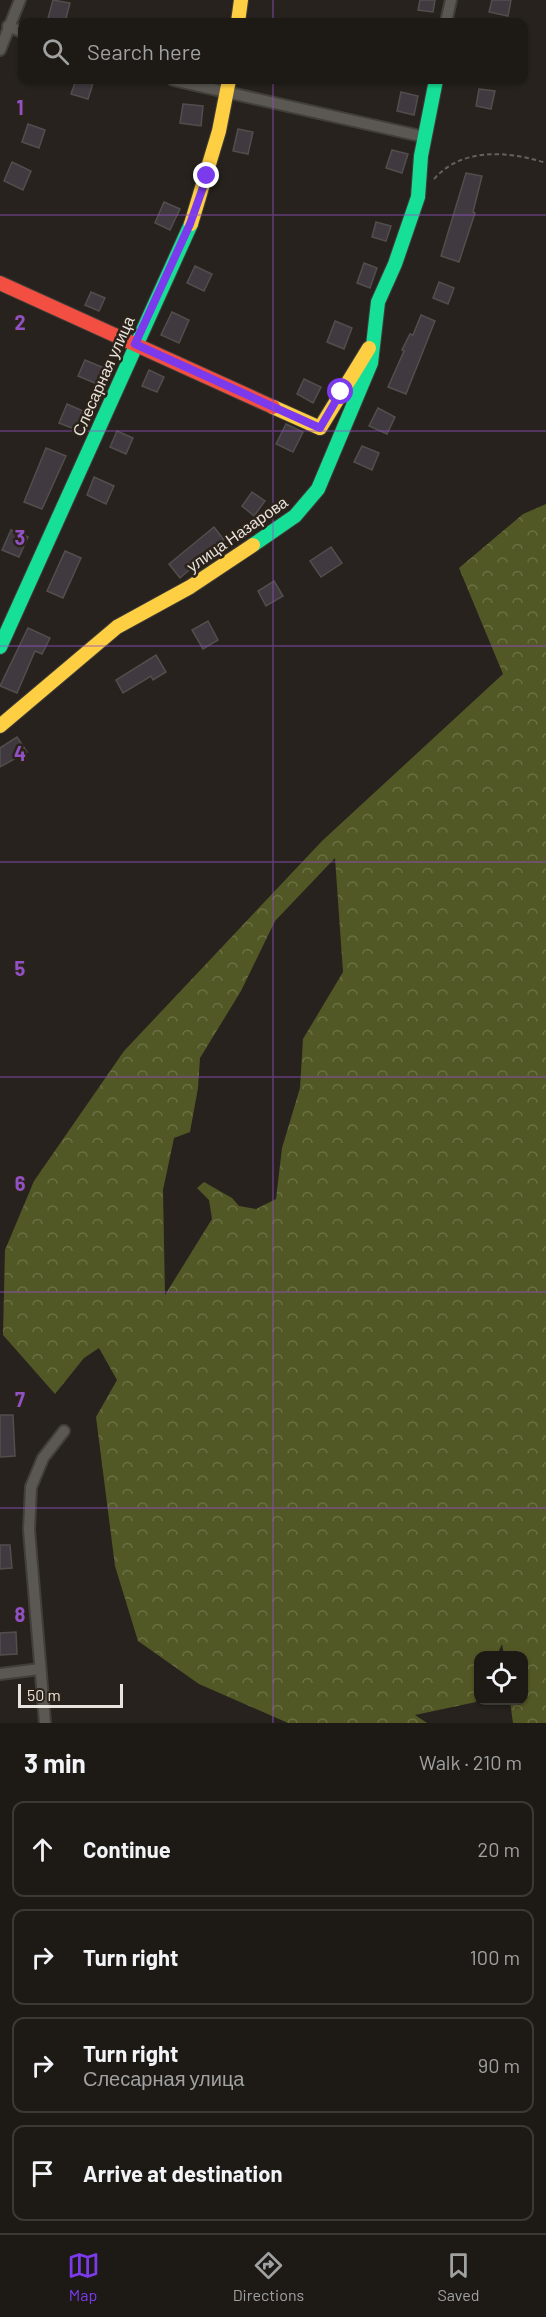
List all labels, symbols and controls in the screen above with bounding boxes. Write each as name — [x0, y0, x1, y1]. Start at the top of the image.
search box — [18, 18, 528, 84]
icon: search — [39, 35, 72, 68]
text: Search here — [87, 38, 201, 64]
text: 1 — [16, 95, 24, 119]
route end — [193, 162, 219, 188]
text: 2 — [14, 310, 26, 334]
street label: Слесарная улица — [68, 313, 138, 439]
route start — [327, 378, 353, 404]
street label: улица Назарова — [183, 492, 291, 575]
text: 3 — [15, 525, 25, 549]
text: 4 — [14, 741, 26, 765]
text: 5 — [15, 956, 26, 980]
text: 6 — [15, 1171, 26, 1195]
text: 7 — [15, 1387, 25, 1411]
text: 8 — [15, 1602, 26, 1626]
map controls — [474, 1651, 528, 1705]
button: locate — [474, 1651, 528, 1705]
scale bar — [18, 1681, 123, 1708]
text: 50 m — [27, 1685, 61, 1704]
text: 3 min — [24, 1747, 86, 1778]
text: Walk · 210 m — [419, 1750, 522, 1774]
icon: ahead — [26, 1833, 59, 1866]
text: Continue — [83, 1836, 171, 1862]
text: 20 m — [477, 1837, 520, 1861]
icon: right — [26, 1941, 59, 1974]
text: Turn right — [83, 1944, 178, 1970]
text: 100 m — [470, 1945, 520, 1969]
text: Turn right — [83, 2040, 178, 2066]
icon: right — [26, 2049, 59, 2082]
text: 90 m — [478, 2053, 520, 2077]
text: Слесарная улица — [83, 2066, 244, 2090]
icon: arrive — [26, 2157, 59, 2190]
text: Arrive at destination — [83, 2160, 282, 2186]
tab: Map — [67, 2249, 100, 2304]
tab: Directions — [233, 2249, 304, 2304]
tab: Saved — [437, 2249, 479, 2304]

